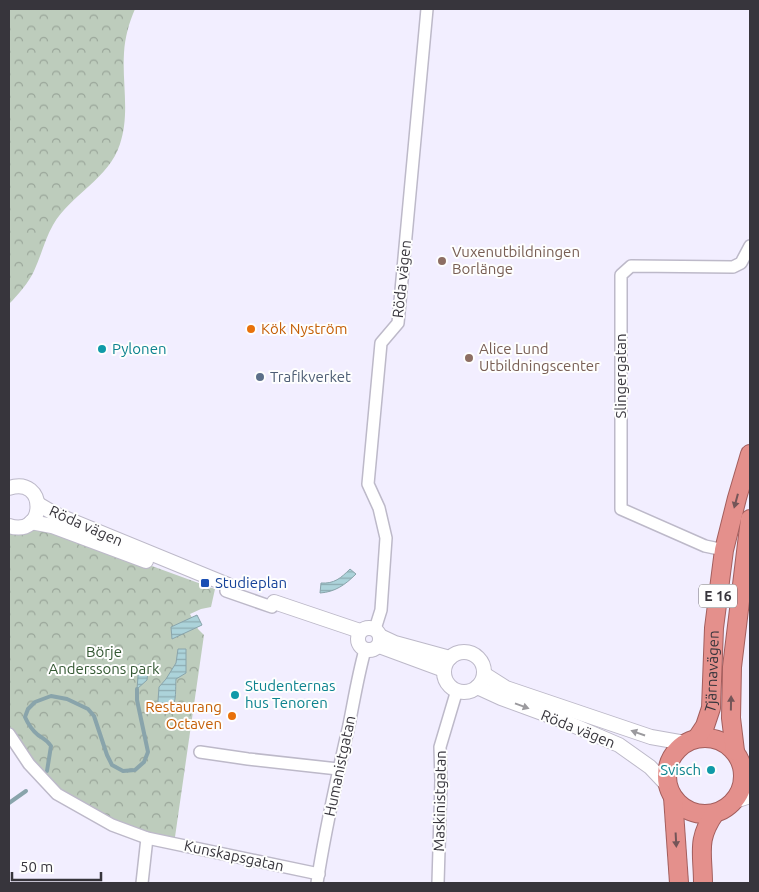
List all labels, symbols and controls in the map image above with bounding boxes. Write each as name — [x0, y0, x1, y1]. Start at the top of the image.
street label: Röda vägen — [389, 239, 414, 319]
place label: Vuxenutbildningen Borlänge — [452, 243, 580, 277]
marker: Vuxenutbildningen Borlänge — [436, 255, 448, 267]
place label: Kök Nyström — [261, 320, 347, 337]
marker: Kök Nyström — [245, 323, 257, 335]
street label: Slingergatan — [612, 333, 629, 419]
place label: Pylonen — [112, 340, 166, 357]
place label: Alice Lund Utbildningscenter — [479, 340, 600, 374]
marker: Pylonen — [96, 343, 108, 355]
marker: Alice Lund Utbildningscenter — [463, 352, 475, 364]
place label: Trafikverket — [270, 368, 351, 385]
marker: Trafikverket — [254, 371, 266, 383]
one-way arrow — [732, 494, 740, 509]
street label: Röda vägen — [47, 502, 126, 549]
place label: Studieplan — [215, 574, 287, 591]
marker: Studieplan — [199, 577, 211, 589]
road number: E 16 — [699, 584, 737, 608]
street label: Tjärnavägen — [701, 630, 722, 715]
park label: Börje Anderssons park — [48, 643, 160, 677]
place label: Studenternas hus Tenoren — [245, 677, 336, 711]
marker: Studenternas hus Tenoren — [229, 689, 241, 701]
one-way arrow — [727, 695, 735, 711]
place label: Restaurang Octaven — [145, 698, 222, 732]
one-way arrow — [515, 702, 530, 710]
street label: Röda vägen — [539, 706, 618, 751]
marker: Restaurang Octaven — [226, 710, 238, 722]
street label: Humanistgatan — [321, 714, 359, 818]
one-way arrow — [630, 728, 645, 736]
street label: Maskinistgatan — [430, 750, 449, 852]
place label: Svisch — [660, 761, 701, 778]
marker: Svisch — [705, 764, 717, 776]
one-way arrow — [672, 832, 680, 848]
street label: Kunskapsgatan — [183, 837, 286, 874]
scale bar — [12, 850, 101, 882]
text: 50 m — [20, 858, 53, 875]

